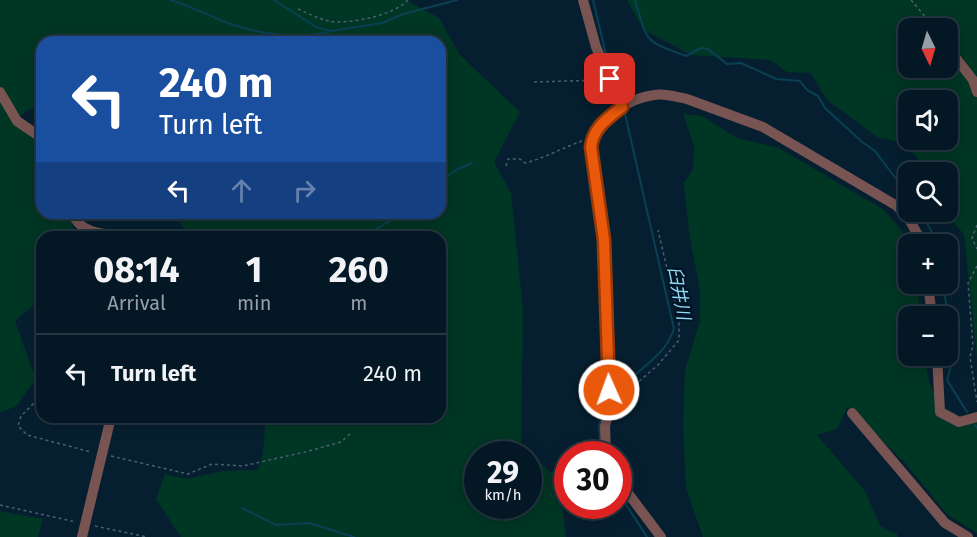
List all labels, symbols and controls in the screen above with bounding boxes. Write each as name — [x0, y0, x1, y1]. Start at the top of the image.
north arrow — [898, 18, 958, 78]
map controls — [898, 18, 958, 366]
pin — [584, 53, 635, 104]
text: 240 m — [159, 58, 273, 108]
icon: left — [60, 60, 138, 138]
icon: arrive — [593, 62, 626, 95]
button: sound — [898, 90, 958, 150]
text: Turn left — [159, 109, 262, 141]
button: search — [898, 162, 958, 222]
icon: left — [162, 174, 195, 207]
icon: ahead — [225, 174, 258, 207]
icon: right — [288, 174, 321, 207]
button: + — [898, 234, 958, 294]
text: 08:14 — [93, 248, 180, 292]
text: 1 — [246, 248, 263, 292]
text: 260 — [329, 248, 389, 292]
water label: 臼井川 — [663, 264, 695, 324]
text: Arrival — [107, 291, 166, 315]
text: min — [237, 291, 271, 315]
text: m — [350, 291, 367, 315]
button: − — [898, 306, 958, 366]
icon: left — [60, 357, 93, 390]
position arrow — [577, 358, 641, 422]
text: Turn left — [111, 360, 196, 387]
text: 240 m — [363, 360, 422, 387]
speed limit sign: 30 — [554, 441, 632, 519]
text: 29 — [487, 455, 519, 491]
text: km/h — [484, 486, 522, 504]

